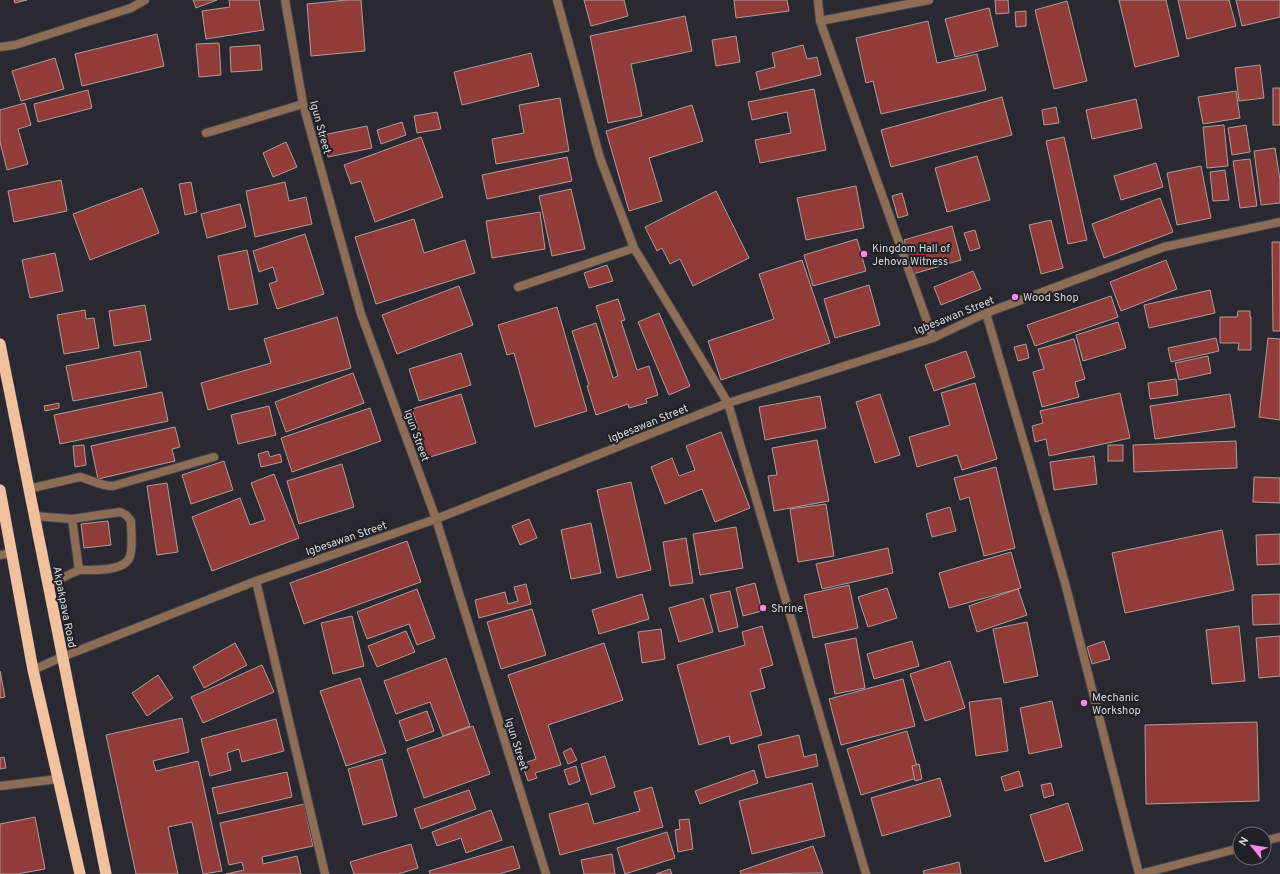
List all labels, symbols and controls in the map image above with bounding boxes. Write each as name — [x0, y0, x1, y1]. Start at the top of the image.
street label: Igun Street — [306, 99, 334, 155]
place label: Kingdom Hall of Jehova Witness — [872, 242, 950, 269]
marker: Kingdom Hall of Jehova Witness — [859, 249, 869, 259]
place label: Wood Shop — [1023, 291, 1079, 305]
marker: Wood Shop — [1010, 292, 1020, 302]
street label: Igbesawan Street — [912, 294, 996, 338]
street label: Igbesawan Street — [606, 402, 690, 446]
street label: Igun Street — [400, 407, 432, 463]
street label: Igbesawan Street — [304, 518, 389, 559]
street label: Akpakpava Road — [49, 565, 79, 649]
place label: Shrine — [771, 602, 803, 616]
marker: Shrine — [758, 603, 768, 613]
place label: Mechanic Workshop — [1092, 691, 1141, 718]
marker: Mechanic Workshop — [1079, 698, 1089, 708]
street label: Igun Street — [501, 716, 531, 772]
north arrow — [1232, 826, 1272, 866]
text: N — [1236, 835, 1252, 848]

